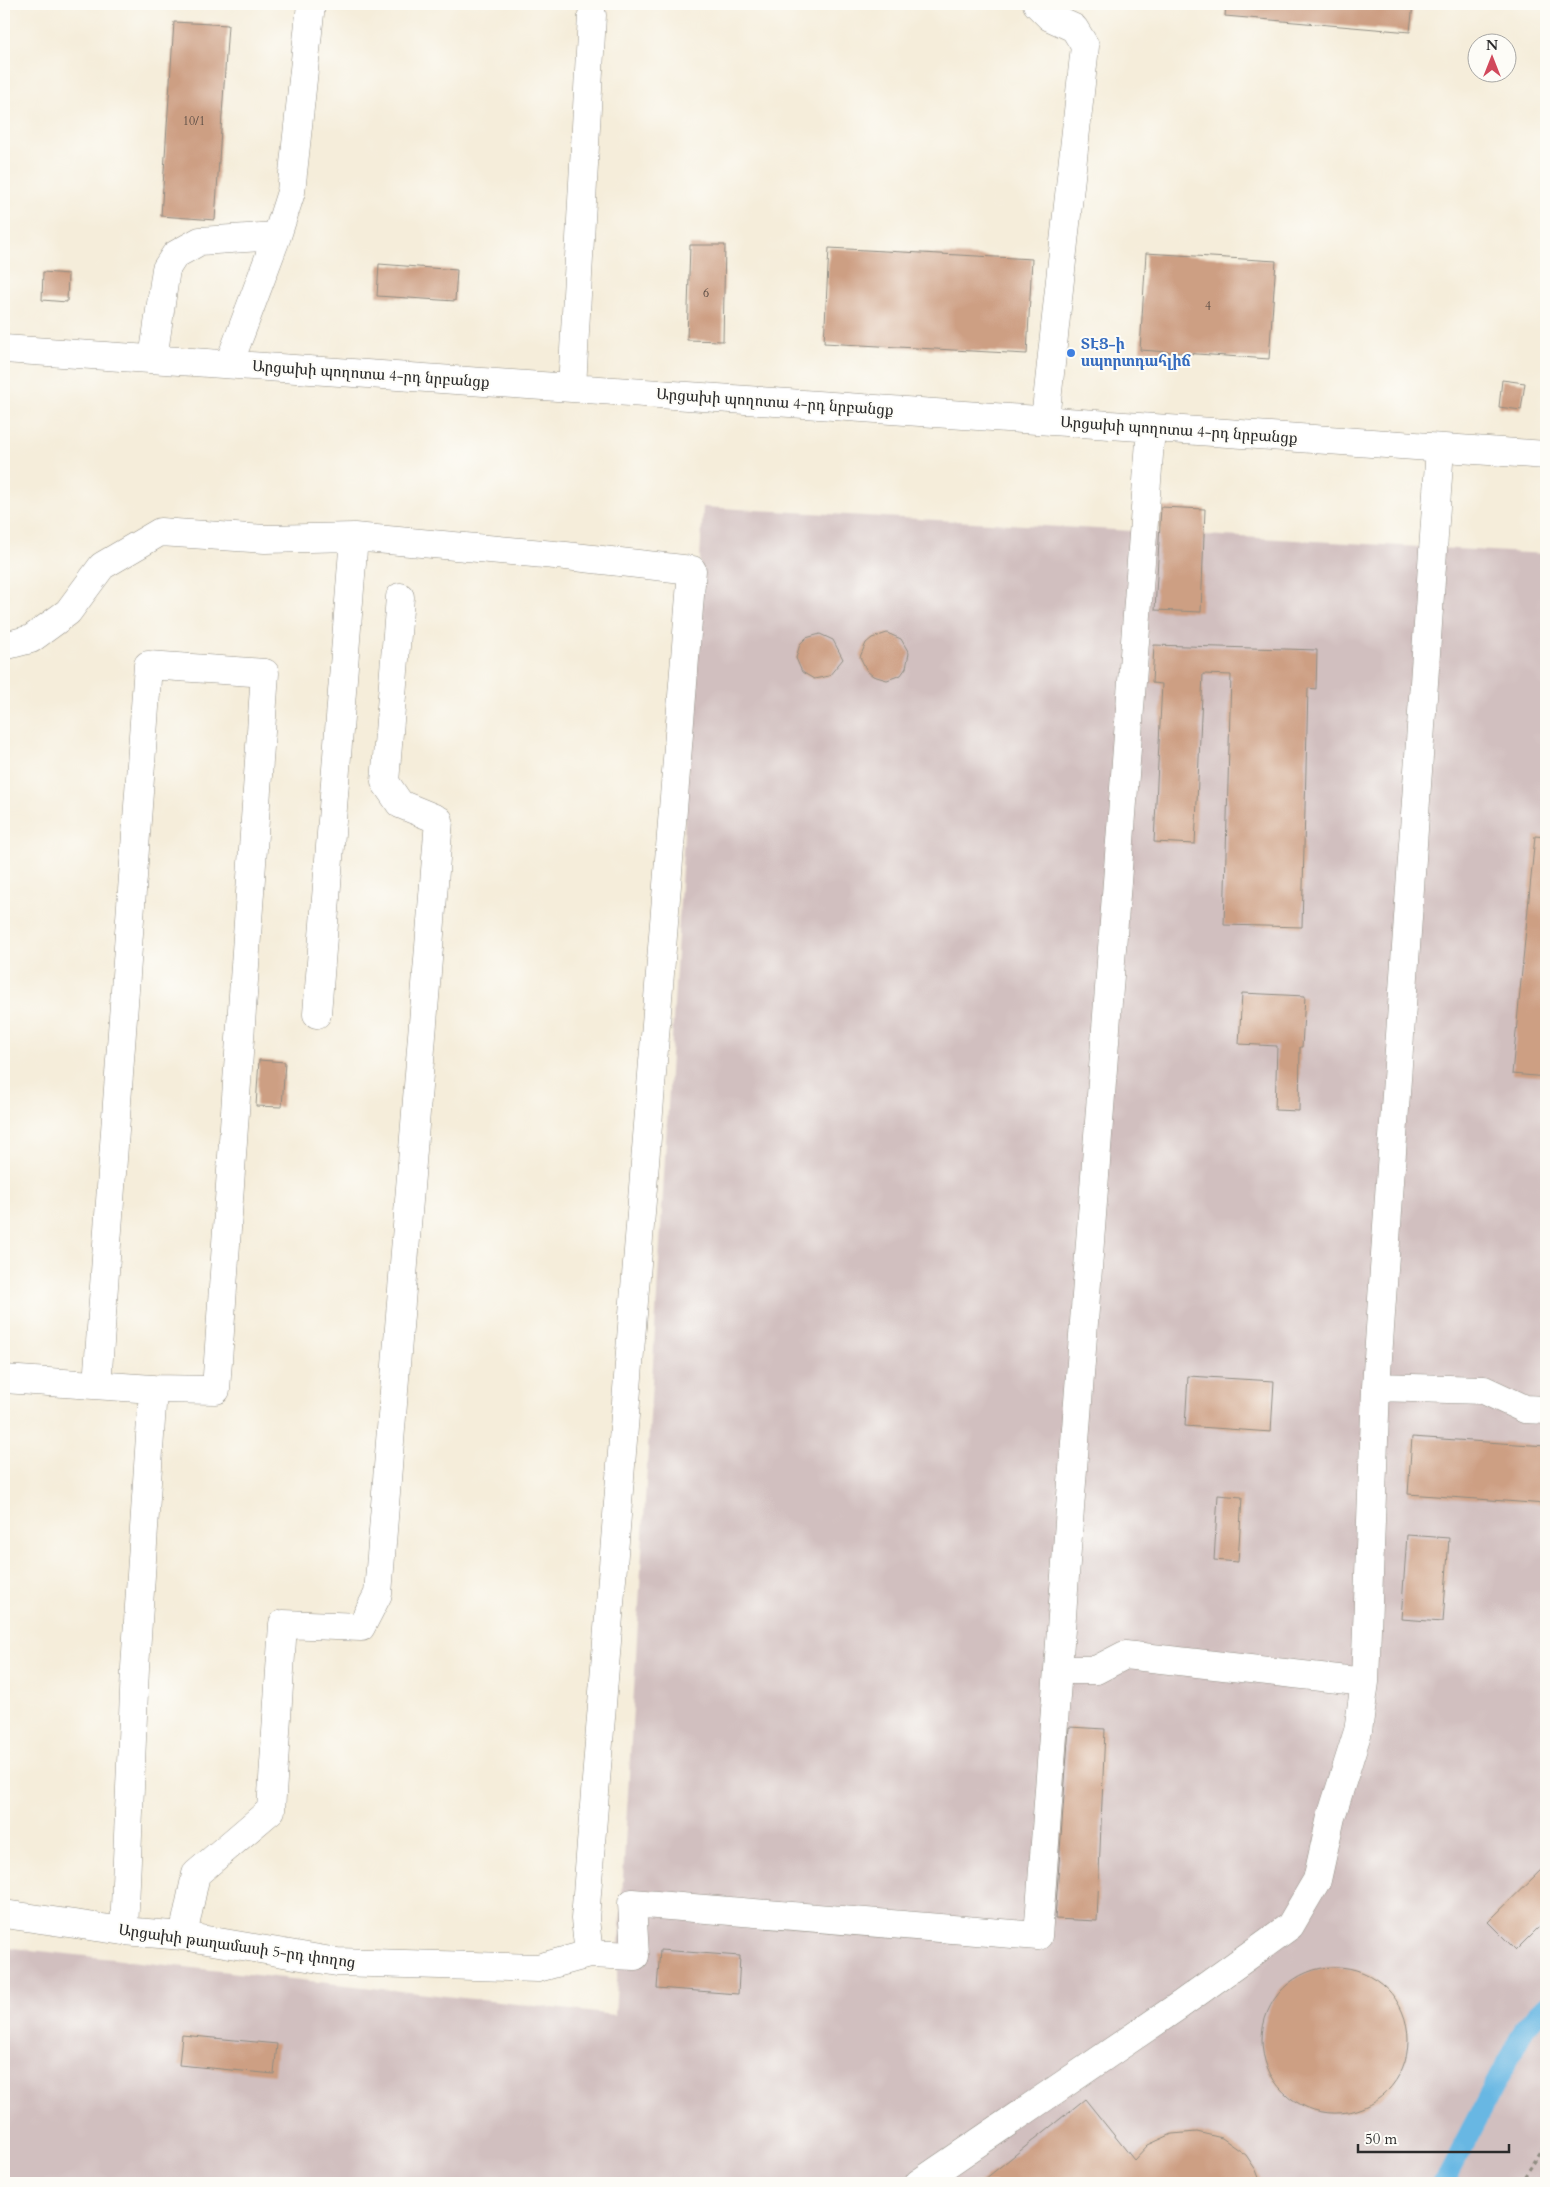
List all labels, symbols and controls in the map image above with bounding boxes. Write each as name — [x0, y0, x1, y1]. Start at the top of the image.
north arrow — [1468, 32, 1518, 82]
text: N — [1486, 36, 1498, 55]
house number: 10/1 — [183, 113, 205, 129]
house number: 6 — [703, 285, 709, 301]
house number: 4 — [1205, 298, 1211, 314]
place label: ՏԷՑ-ի սպորտդահլիճ — [1081, 334, 1191, 371]
marker: ՏԷՑ-ի սպորտդահլիճ — [1065, 347, 1077, 359]
street label: Արցախի պողոտա 4-րդ նրբանցք — [252, 356, 490, 392]
street label: Արցախի պողոտա 4-րդ նրբանցք — [656, 384, 894, 420]
street label: Արցախի պողոտա 4-րդ նրբանցք — [1060, 412, 1298, 448]
street label: Արցախի թաղամասի 5-րդ փողոց — [117, 1919, 357, 1973]
scale bar — [1358, 2122, 1509, 2154]
text: 50 m — [1365, 2129, 1397, 2149]

